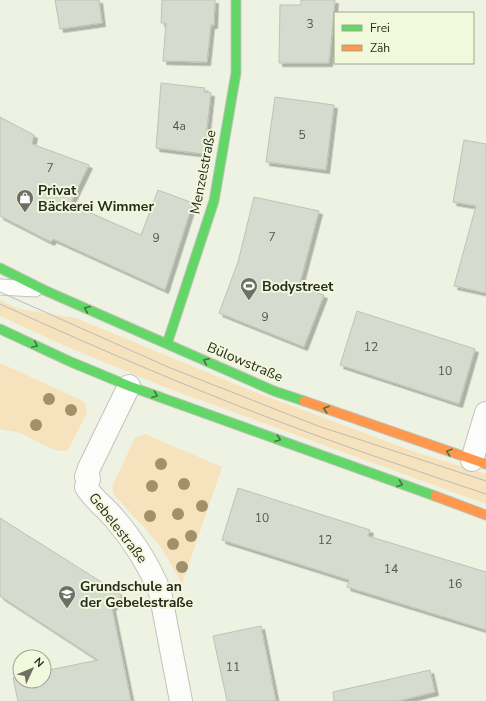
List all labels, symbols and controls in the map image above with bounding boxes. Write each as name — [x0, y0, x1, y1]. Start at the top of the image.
legend — [334, 12, 474, 64]
house number: 3 — [306, 16, 314, 32]
text: Frei — [370, 20, 390, 36]
text: Zäh — [370, 40, 390, 56]
house number: 4a — [172, 118, 186, 134]
house number: 5 — [298, 127, 306, 143]
street label: Menzelstraße — [186, 128, 220, 216]
house number: 7 — [46, 160, 54, 176]
place label: Privat Bäckerei Wimmer — [38, 181, 154, 216]
shop icon: Privat Bäckerei Wimmer — [15, 188, 35, 213]
house number: 7 — [268, 229, 276, 245]
house number: 9 — [152, 230, 160, 246]
sports icon: Bodystreet — [239, 276, 259, 301]
place label: Bodystreet — [262, 277, 334, 296]
one-way arrow — [83, 305, 90, 313]
house number: 9 — [261, 309, 269, 325]
street label: Bülowstraße — [204, 337, 286, 387]
house number: 12 — [364, 339, 378, 355]
one-way arrow — [31, 340, 39, 348]
one-way arrow — [202, 358, 210, 366]
house number: 10 — [438, 363, 452, 379]
one-way arrow — [152, 390, 159, 399]
one-way arrow — [323, 406, 330, 414]
one-way arrow — [274, 435, 281, 443]
one-way arrow — [446, 449, 453, 457]
one-way arrow — [396, 479, 403, 487]
street label: Gebelestraße — [84, 489, 152, 567]
house number: 10 — [255, 510, 269, 526]
house number: 12 — [318, 532, 332, 548]
house number: 14 — [384, 561, 398, 577]
house number: 16 — [448, 576, 462, 592]
place label: Grundschule an der Gebelestraße — [80, 577, 193, 612]
school or university icon: Grundschule an der Gebelestraße — [57, 584, 77, 609]
north arrow — [12, 649, 52, 689]
text: N — [31, 654, 47, 671]
house number: 11 — [226, 659, 240, 675]

